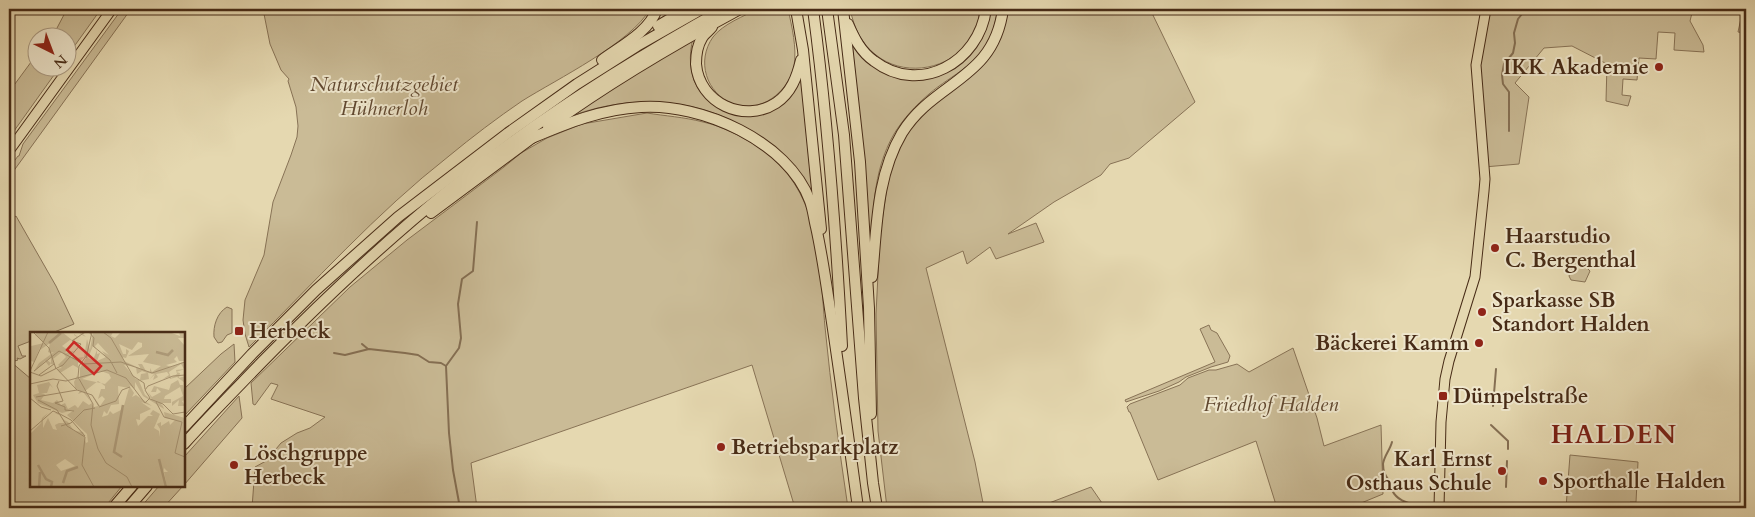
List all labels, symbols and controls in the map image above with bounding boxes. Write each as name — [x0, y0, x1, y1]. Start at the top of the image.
north arrow — [28, 28, 78, 78]
text: N — [49, 50, 71, 72]
place label: IKK Akademie — [1503, 53, 1649, 82]
marker: IKK Akademie — [1653, 61, 1665, 73]
park label: Naturschutzgebiet Hühnerloh — [310, 70, 459, 123]
place label: Haarstudio C. Bergenthal — [1505, 222, 1636, 275]
marker: Haarstudio C. Bergenthal — [1489, 242, 1501, 254]
place label: Sparkasse SB Standort Halden — [1492, 286, 1650, 339]
marker: Sparkasse SB Standort Halden — [1476, 306, 1488, 318]
place label: Herbeck — [249, 317, 331, 346]
marker: Herbeck — [233, 325, 245, 337]
place label: Bäckerei Kamm — [1315, 329, 1470, 358]
inset map — [30, 332, 185, 487]
marker: Bäckerei Kamm — [1473, 337, 1485, 349]
place label: Dümpelstraße — [1453, 382, 1588, 411]
park label: Friedhof Halden — [1204, 390, 1339, 419]
marker: Dümpelstraße — [1437, 390, 1449, 402]
district label: HALDEN — [1551, 417, 1677, 452]
place label: Betriebsparkplatz — [731, 433, 899, 462]
place label: Löschgruppe Herbeck — [244, 439, 368, 492]
marker: Betriebsparkplatz — [715, 441, 727, 453]
place label: Karl Ernst Osthaus Schule — [1346, 445, 1493, 498]
marker: Löschgruppe Herbeck — [228, 459, 240, 471]
marker: Karl Ernst Osthaus Schule — [1496, 465, 1508, 477]
place label: Sporthalle Halden — [1553, 467, 1726, 496]
marker: Sporthalle Halden — [1537, 475, 1549, 487]

